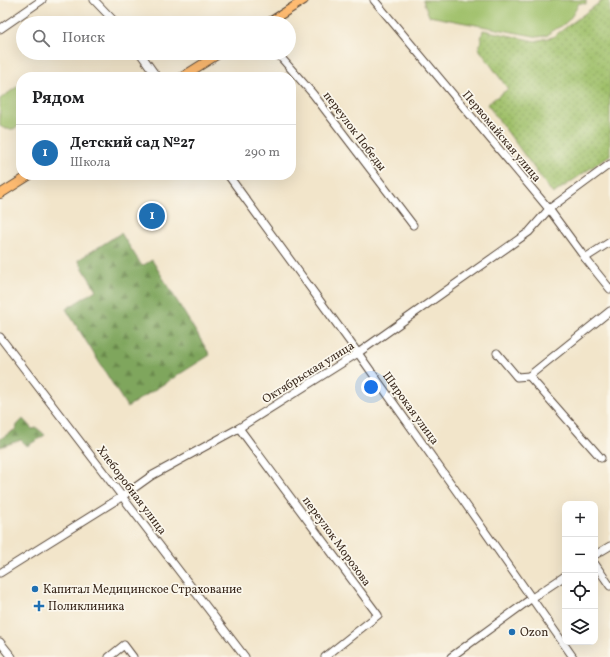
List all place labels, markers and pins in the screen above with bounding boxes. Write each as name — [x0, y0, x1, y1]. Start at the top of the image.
pin: 1 — [139, 201, 165, 231]
place label: Капитал Медицинское Страхование — [43, 582, 242, 598]
marker: Капитал Медицинское Страхование — [30, 584, 40, 594]
place label: Поликлиника — [48, 599, 124, 615]
marker: Поликлиника — [33, 600, 45, 612]
place label: Ozon — [520, 625, 548, 641]
marker: Ozon — [507, 627, 517, 637]

